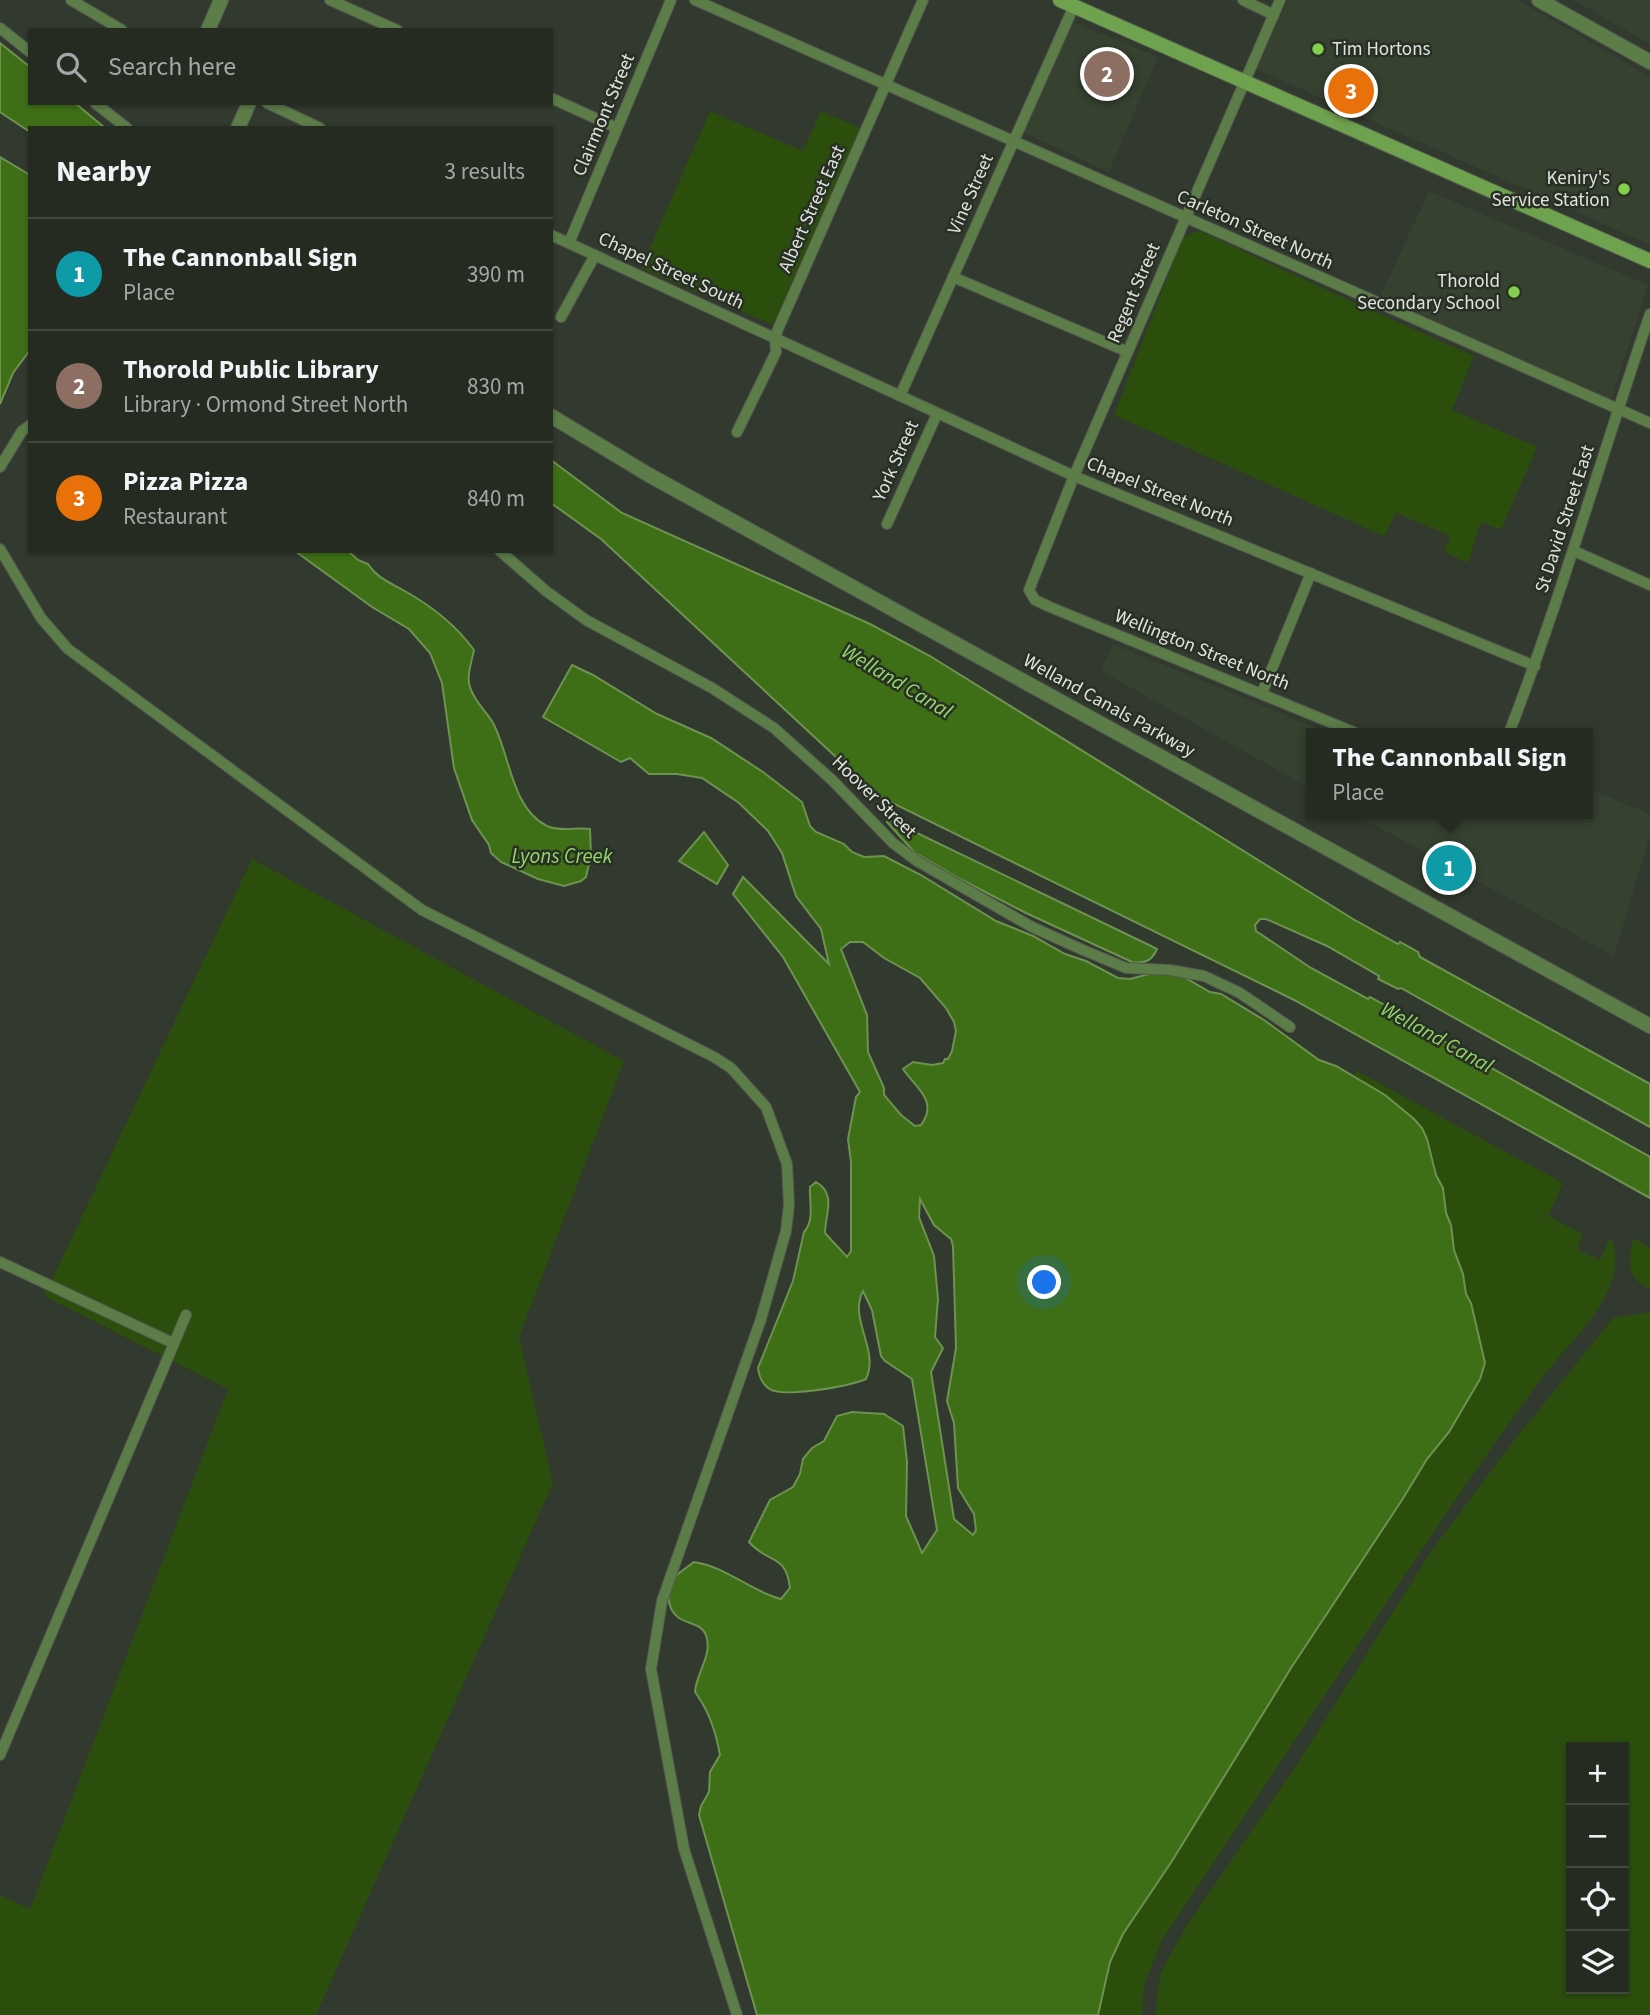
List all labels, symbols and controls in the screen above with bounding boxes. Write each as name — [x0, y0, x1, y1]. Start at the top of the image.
search box — [28, 28, 553, 105]
place label: Tim Hortons — [1332, 36, 1431, 63]
marker: Tim Hortons — [1310, 41, 1326, 57]
icon: search — [52, 48, 90, 86]
text: Search here — [108, 48, 236, 85]
pin: 2 — [1084, 48, 1130, 100]
street label: Clairmont Street — [566, 49, 642, 180]
pin: 3 — [1328, 65, 1374, 117]
street label: Albert Street East — [772, 140, 852, 277]
street label: Vine Street — [941, 149, 1001, 239]
text: Nearby — [56, 150, 151, 193]
text: 3 results — [445, 155, 525, 188]
place label: Keniry's Service Station — [1492, 165, 1610, 214]
marker: Keniry's Service Station — [1616, 181, 1632, 197]
street label: Carleton Street North — [1172, 183, 1338, 277]
street label: Chapel Street South — [594, 225, 748, 317]
street label: Regent Street — [1101, 238, 1168, 347]
text: The Cannonball Sign — [123, 239, 358, 276]
text: 1 — [73, 258, 85, 291]
text: 390 m — [467, 258, 525, 291]
place label: Thorold Secondary School — [1357, 268, 1500, 317]
text: Place — [123, 276, 175, 309]
marker: Thorold Secondary School — [1506, 284, 1522, 300]
text: Thorold Public Library — [123, 351, 379, 388]
text: 2 — [73, 370, 85, 403]
text: 830 m — [467, 370, 525, 403]
text: Library · Ormond Street North — [123, 388, 408, 421]
street label: York Street — [866, 416, 926, 507]
street label: St David Street East — [1528, 441, 1602, 596]
street label: Chapel Street North — [1082, 450, 1238, 534]
text: Pizza Pizza — [123, 463, 248, 500]
text: 3 — [73, 482, 85, 515]
text: 840 m — [467, 482, 525, 515]
text: Restaurant — [123, 500, 227, 533]
street label: Wellington Street North — [1110, 603, 1294, 697]
water label: Welland Canal — [836, 636, 959, 726]
street label: Welland Canals Parkway — [1018, 647, 1200, 765]
popup — [1306, 728, 1593, 819]
text: The Cannonball Sign — [1332, 739, 1567, 776]
street label: Hoover Street — [825, 749, 923, 845]
text: Place — [1332, 776, 1384, 809]
water label: Lyons Creek — [511, 841, 614, 871]
pin: 1 — [1426, 842, 1472, 894]
water label: Welland Canal — [1375, 994, 1499, 1081]
your location — [1027, 1265, 1061, 1299]
map controls — [1566, 1742, 1629, 1994]
button: + — [1566, 1742, 1629, 1805]
button: − — [1566, 1805, 1629, 1868]
button: locate — [1566, 1868, 1629, 1931]
button: layers — [1566, 1931, 1629, 1994]

